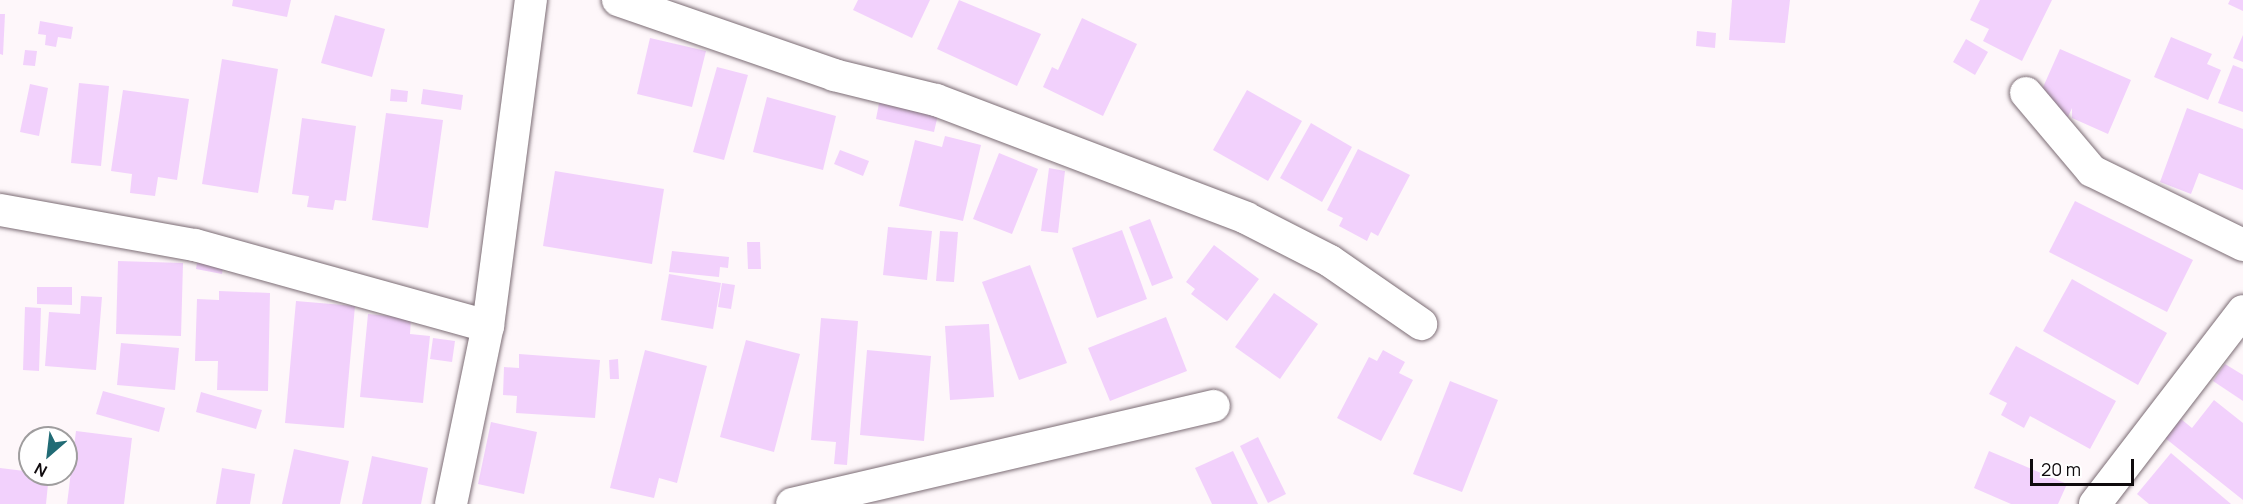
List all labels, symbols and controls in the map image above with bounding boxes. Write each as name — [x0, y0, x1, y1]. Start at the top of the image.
north arrow — [18, 426, 78, 486]
scale bar — [2033, 447, 2136, 485]
text: 20 m — [2041, 457, 2081, 481]
text: N — [30, 458, 51, 483]

